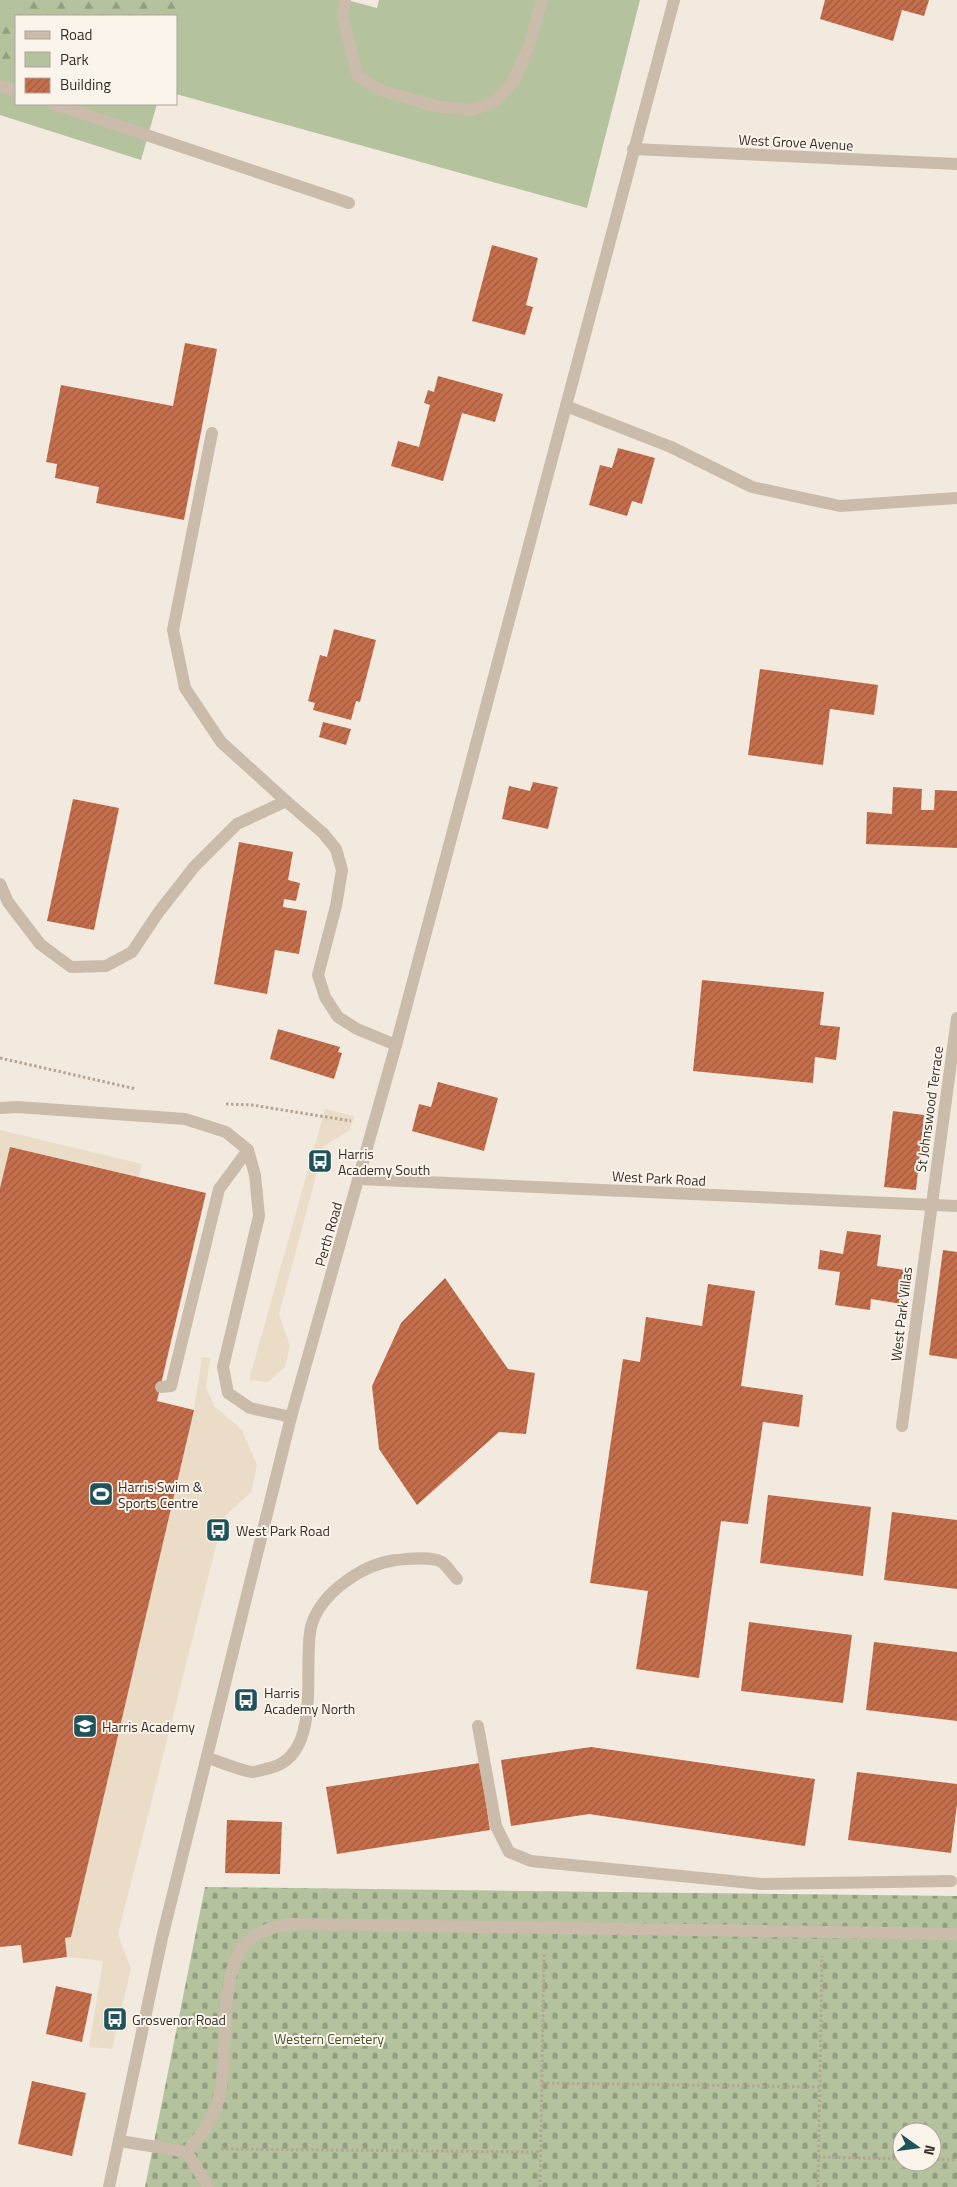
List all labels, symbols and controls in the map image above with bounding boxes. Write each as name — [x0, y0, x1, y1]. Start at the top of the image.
legend — [15, 15, 178, 105]
text: Road — [60, 23, 92, 46]
text: Park — [60, 48, 89, 71]
text: Building — [60, 73, 111, 96]
street label: West Grove Avenue — [738, 129, 854, 155]
street label: St Johnswood Terrace — [910, 1045, 948, 1173]
place label: Harris Academy South — [338, 1143, 430, 1180]
bus stop icon: Harris Academy South — [307, 1148, 333, 1174]
street label: West Park Road — [612, 1165, 706, 1191]
street label: Perth Road — [309, 1199, 347, 1269]
street label: West Park Villas — [885, 1266, 917, 1362]
place label: Harris Swim & Sports Centre — [118, 1476, 203, 1513]
sports icon: Harris Swim & Sports Centre — [88, 1481, 114, 1507]
bus stop icon: West Park Road — [205, 1517, 231, 1543]
place label: West Park Road — [236, 1520, 330, 1541]
place label: Harris Academy North — [264, 1682, 355, 1719]
bus stop icon: Harris Academy North — [233, 1687, 259, 1713]
school or university icon: Harris Academy — [72, 1713, 98, 1739]
place label: Harris Academy — [102, 1716, 195, 1737]
bus stop icon: Grosvenor Road — [102, 2006, 128, 2032]
place label: Grosvenor Road — [132, 2009, 226, 2030]
park label: Western Cemetery — [274, 2028, 384, 2049]
north arrow — [892, 2122, 942, 2172]
text: N — [919, 2143, 941, 2158]

